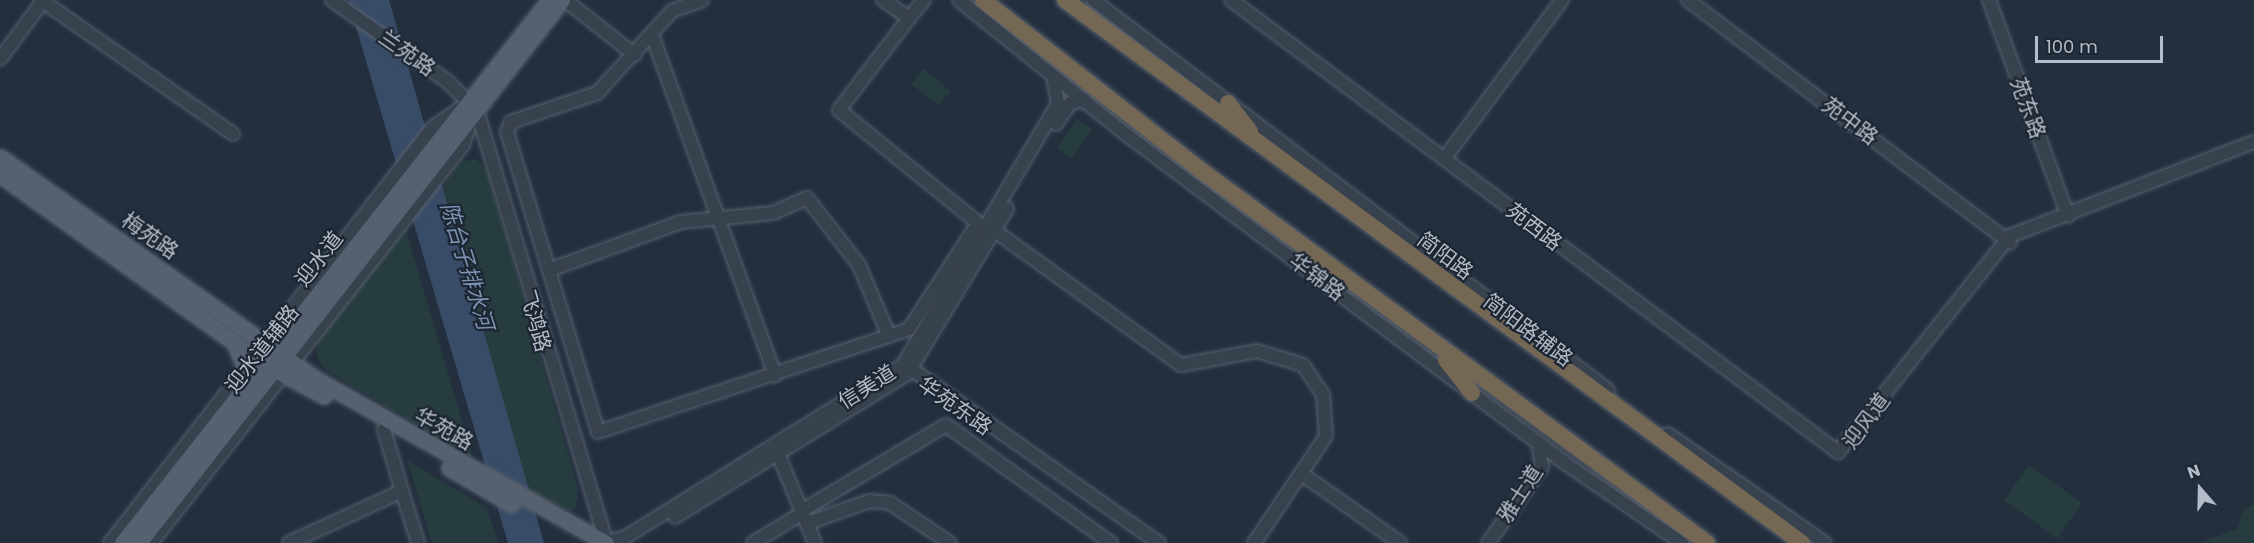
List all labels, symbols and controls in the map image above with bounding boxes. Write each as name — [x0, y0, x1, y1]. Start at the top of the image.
scale bar — [2038, 24, 2166, 62]
street label: 兰苑路 — [374, 25, 440, 81]
text: 100 m — [2046, 34, 2098, 59]
street label: 苑东路 — [2005, 74, 2051, 142]
street label: 苑中路 — [1817, 92, 1883, 150]
street label: 苑西路 — [1501, 198, 1567, 256]
water label: 陈台子排水河 — [435, 199, 499, 333]
street label: 梅苑路 — [117, 208, 183, 264]
street label: 迎水道 — [290, 226, 348, 292]
street label: 简阳路 — [1412, 227, 1478, 285]
street label: 华锦路 — [1284, 248, 1350, 306]
street label: 飞鸿路 — [514, 287, 556, 355]
street label: 简阳路辅路 — [1478, 288, 1578, 372]
street label: 迎水道辅路 — [220, 300, 304, 398]
street label: 信美道 — [834, 360, 900, 414]
street label: 华苑东路 — [913, 372, 997, 440]
street label: 迎风道 — [1837, 388, 1895, 454]
street label: 华苑路 — [410, 403, 478, 455]
north arrow — [2170, 459, 2230, 519]
text: N — [2184, 459, 2203, 484]
street label: 雅士道 — [1492, 461, 1548, 527]

